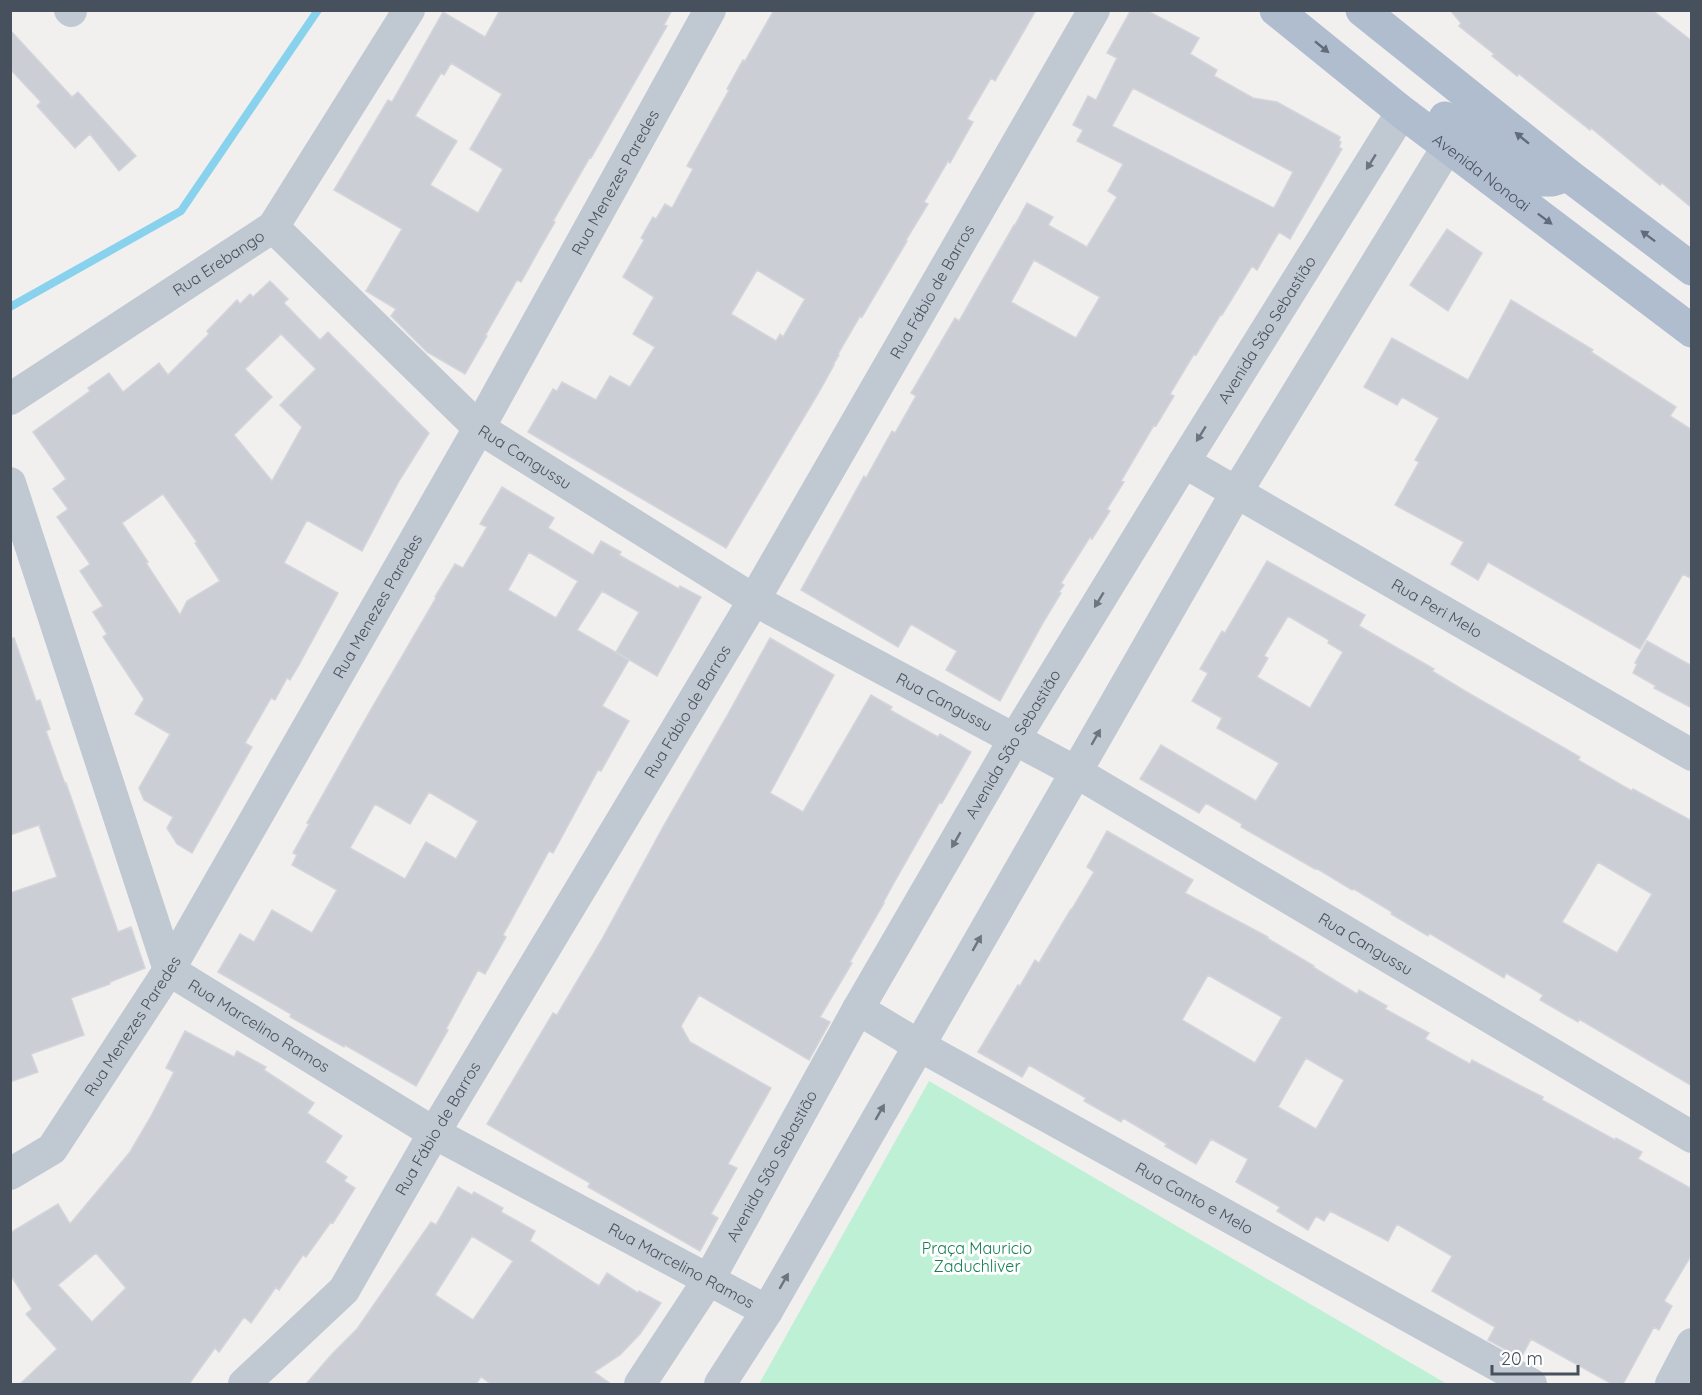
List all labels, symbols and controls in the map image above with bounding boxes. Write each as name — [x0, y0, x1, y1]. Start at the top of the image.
one-way arrow — [1314, 41, 1329, 53]
street label: Rua Menezes Paredes — [567, 106, 663, 258]
street label: Avenida Nonoai — [1429, 129, 1535, 215]
one-way arrow — [1514, 132, 1530, 145]
one-way arrow — [1366, 154, 1377, 170]
one-way arrow — [1537, 213, 1552, 225]
street label: Rua Fábio de Barros — [885, 221, 978, 362]
street label: Rua Erebango — [169, 225, 268, 300]
one-way arrow — [1641, 230, 1656, 242]
street label: Avenida São Sebastião — [1213, 252, 1320, 407]
street label: Rua Cangussu — [475, 420, 575, 493]
one-way arrow — [1196, 426, 1207, 442]
street label: Rua Menezes Paredes — [328, 530, 426, 682]
street label: Rua Peri Melo — [1388, 574, 1486, 642]
one-way arrow — [1094, 592, 1105, 608]
street label: Rua Fábio de Barros — [639, 641, 735, 782]
street label: Avenida São Sebastião — [961, 666, 1065, 822]
street label: Rua Cangussu — [893, 668, 996, 736]
one-way arrow — [1091, 729, 1101, 746]
one-way arrow — [951, 832, 961, 849]
street label: Rua Cangussu — [1315, 908, 1417, 979]
one-way arrow — [972, 935, 983, 951]
street label: Rua Menezes Paredes — [80, 952, 185, 1100]
street label: Rua Marcelino Ramos — [185, 974, 333, 1076]
street label: Rua Fábio de Barros — [390, 1058, 485, 1199]
street label: Avenida São Sebastião — [722, 1087, 821, 1245]
one-way arrow — [875, 1103, 885, 1120]
street label: Rua Canto e Melo — [1132, 1157, 1257, 1239]
street label: Rua Marcelino Ramos — [605, 1218, 758, 1312]
park label: Praça Mauricio Zaduchliver — [922, 1238, 1032, 1276]
one-way arrow — [779, 1272, 789, 1289]
scale bar — [1492, 1338, 1578, 1376]
text: 20 m — [1501, 1347, 1543, 1370]

